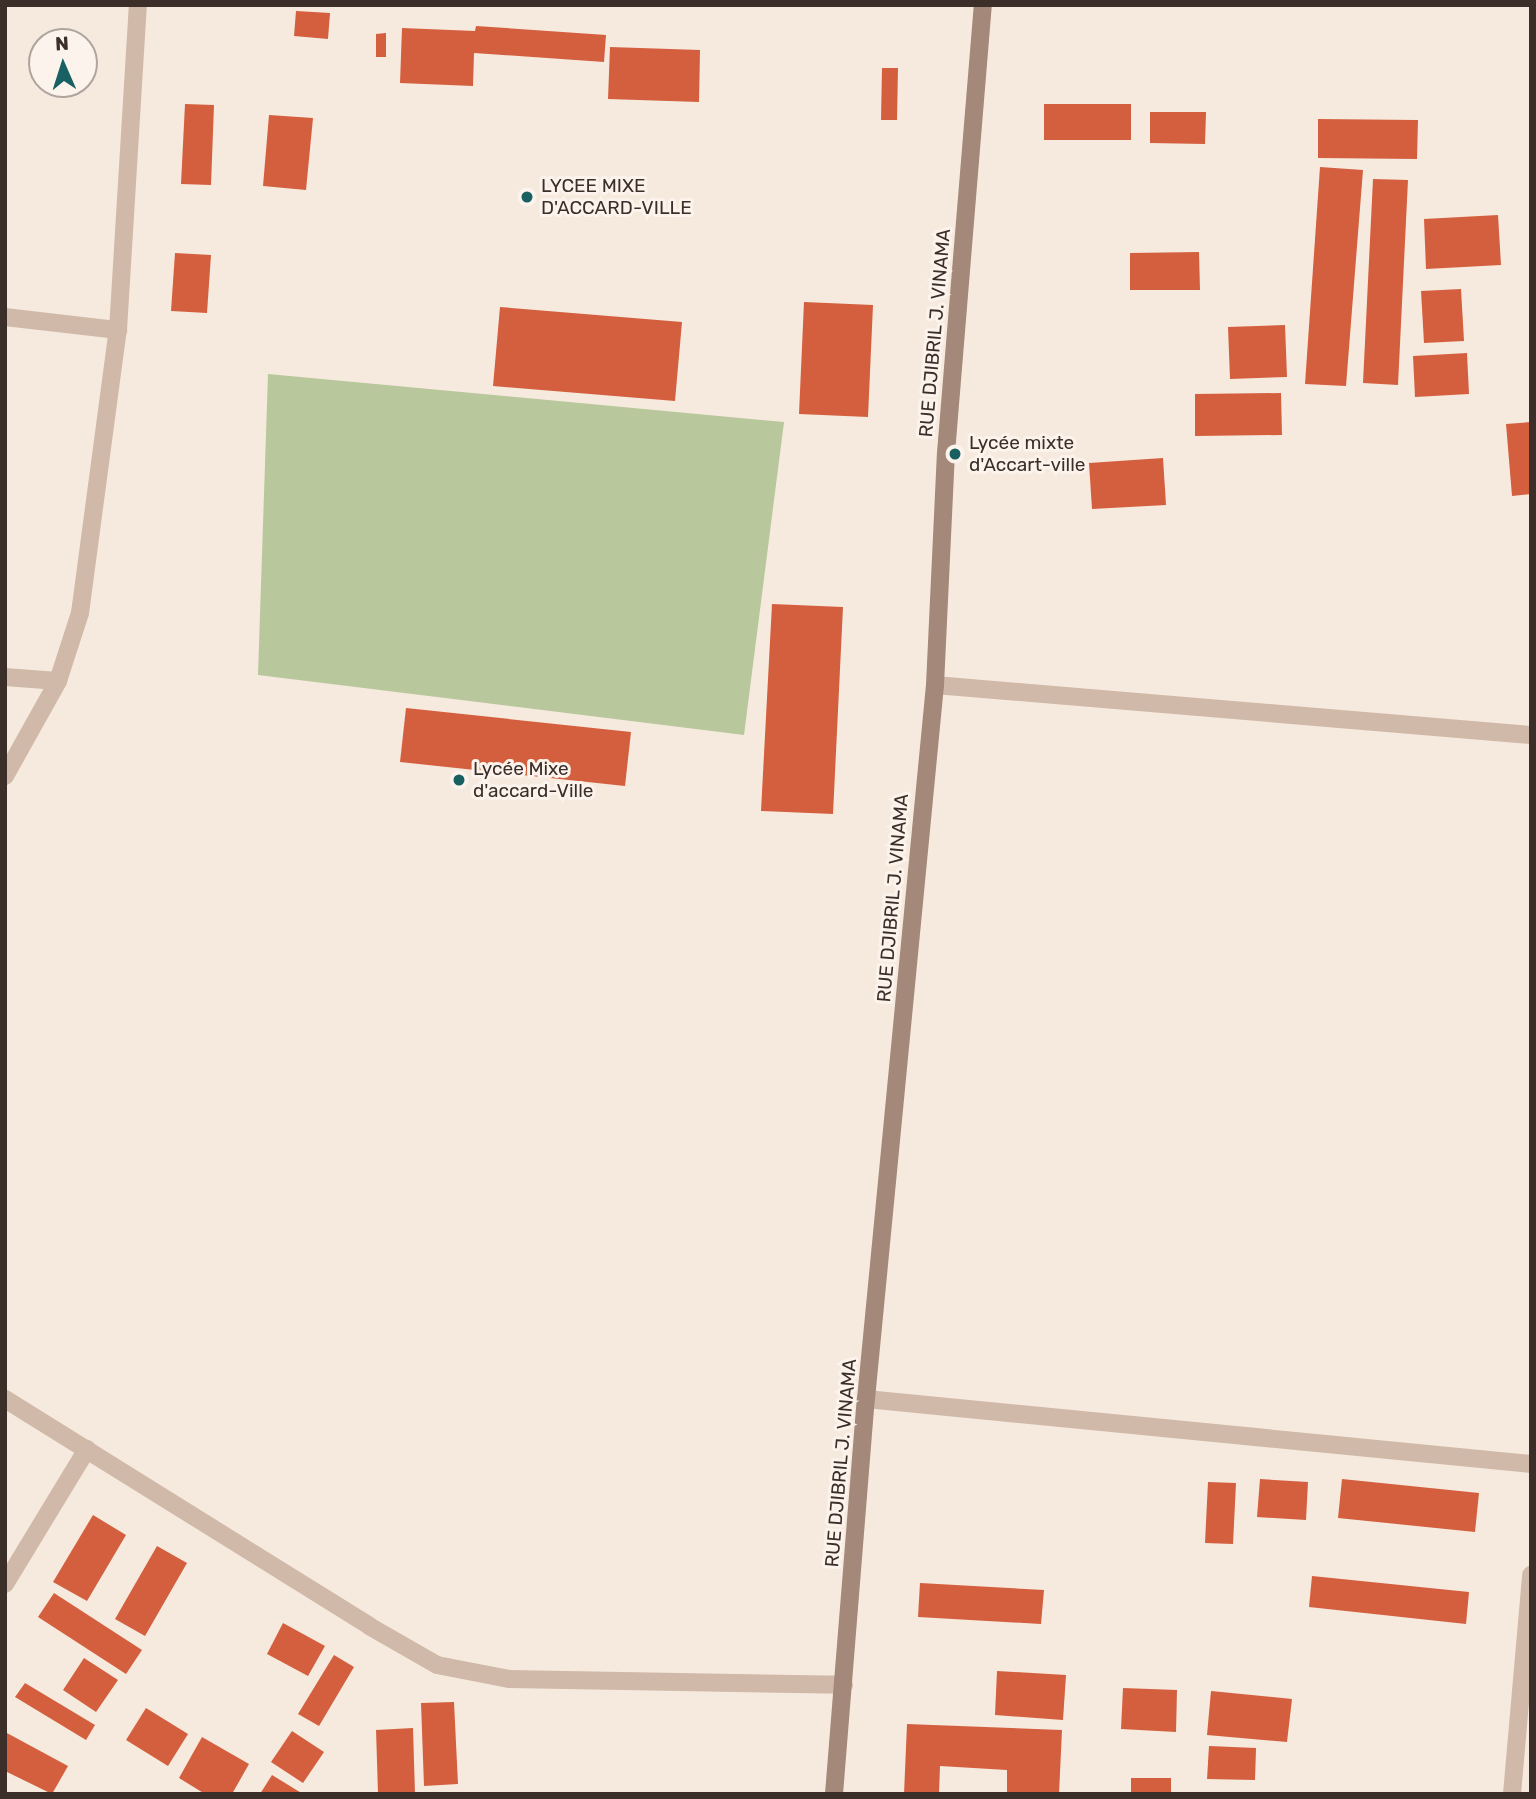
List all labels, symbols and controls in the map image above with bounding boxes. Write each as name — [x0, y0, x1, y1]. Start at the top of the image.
north arrow — [28, 28, 98, 98]
text: N — [55, 32, 69, 55]
place label: LYCEE MIXE D'ACCARD-VILLE — [541, 175, 692, 219]
marker: LYCEE MIXE D'ACCARD-VILLE — [519, 189, 535, 205]
street label: RUE DJIBRIL J. VINAMA — [914, 227, 956, 439]
place label: Lycée mixte d'Accart-ville — [969, 432, 1085, 476]
marker: Lycée mixte d'Accart-ville — [947, 446, 963, 462]
place label: Lycée Mixe d'accard-Ville — [473, 758, 593, 802]
marker: Lycée Mixe d'accard-Ville — [451, 772, 467, 788]
street label: RUE DJIBRIL J. VINAMA — [872, 792, 914, 1004]
street label: RUE DJIBRIL J. VINAMA — [820, 1357, 862, 1569]

